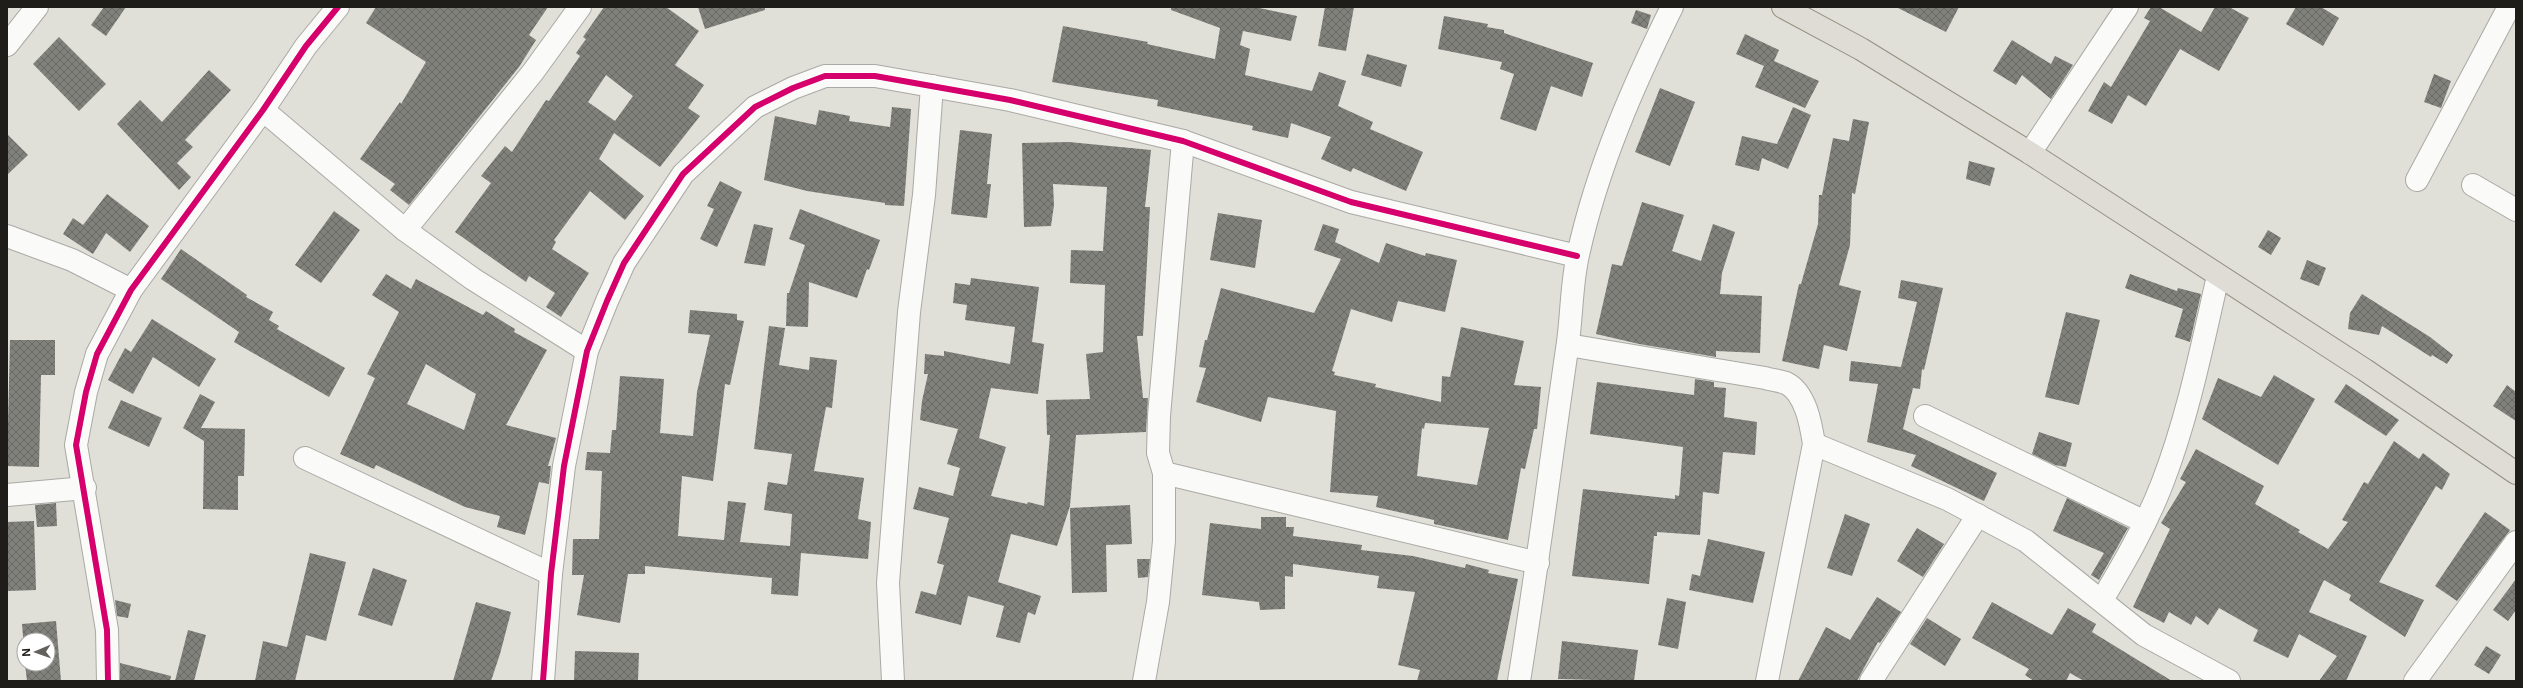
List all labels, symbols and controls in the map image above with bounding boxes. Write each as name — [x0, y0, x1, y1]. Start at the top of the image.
north arrow — [16, 632, 56, 672]
text: N — [19, 648, 33, 657]

